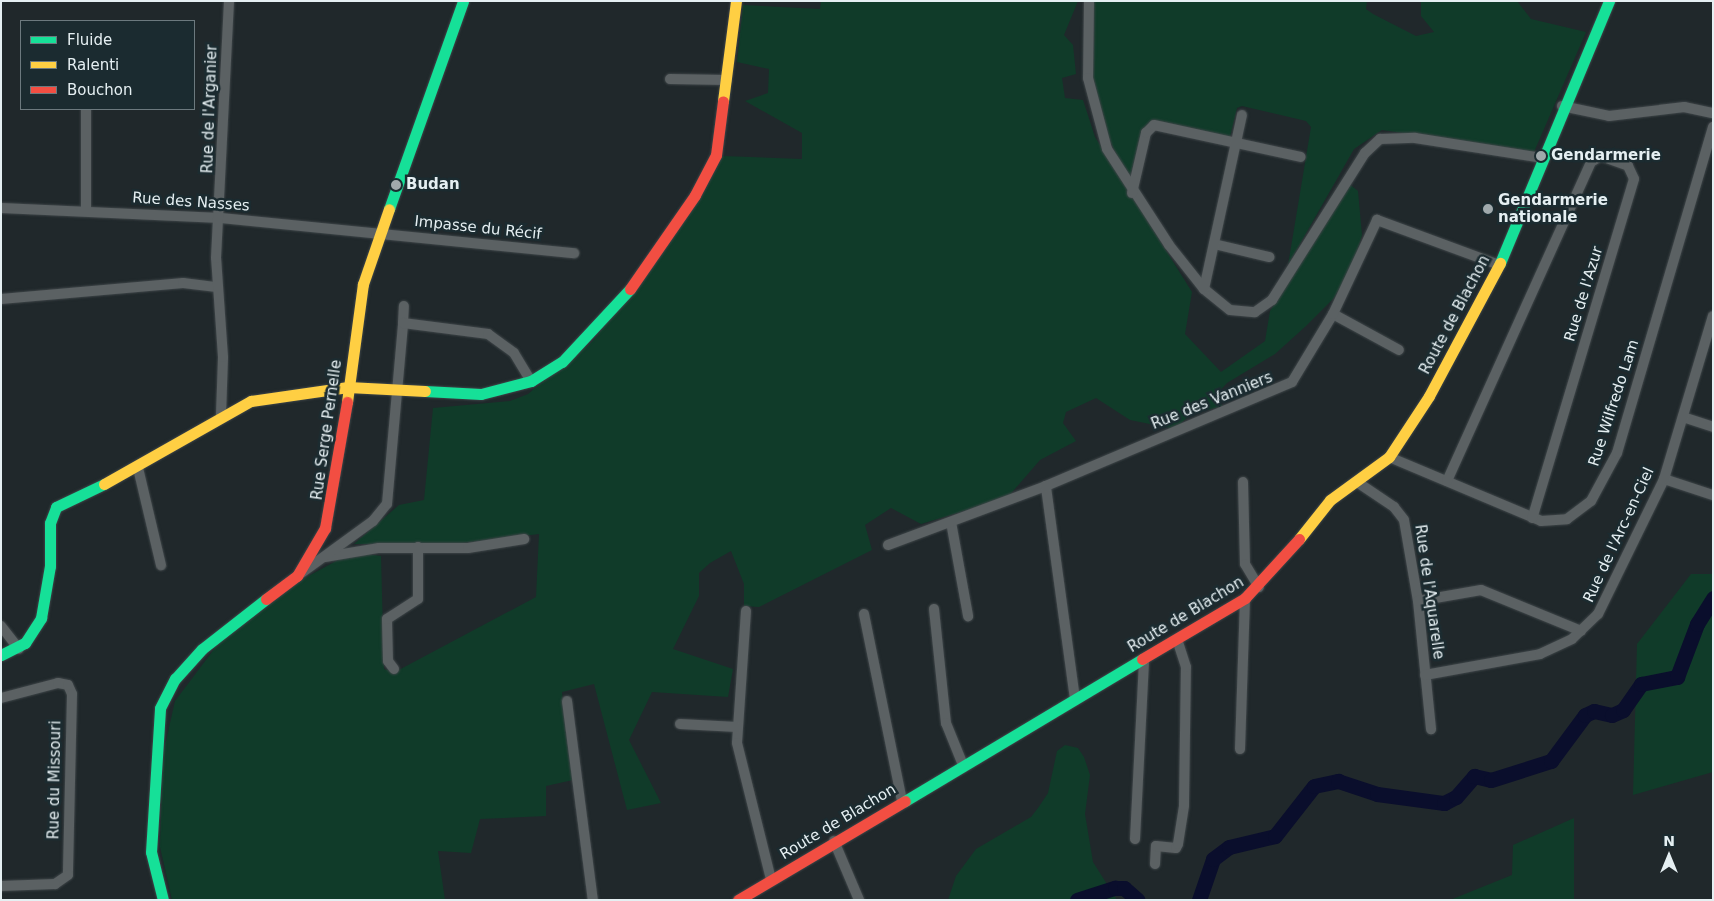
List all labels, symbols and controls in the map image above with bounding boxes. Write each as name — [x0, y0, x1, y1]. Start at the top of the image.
legend — [20, 20, 195, 110]
text: Fluide — [67, 31, 112, 49]
street label: Rue de l'Arganier — [199, 44, 221, 174]
text: Ralenti — [67, 56, 119, 74]
text: Bouchon — [67, 81, 132, 99]
place label: Gendarmerie — [1551, 147, 1661, 165]
marker: Gendarmerie — [1535, 150, 1547, 162]
place label: Budan — [406, 176, 460, 194]
marker: Budan — [390, 179, 402, 191]
street label: Rue des Nasses — [132, 189, 250, 215]
place label: Gendarmerie nationale — [1498, 191, 1608, 226]
marker: Gendarmerie nationale — [1482, 203, 1494, 215]
street label: Impasse du Récif — [413, 212, 543, 244]
street label: Rue de l'Azur — [1561, 244, 1607, 344]
street label: Route de Blachon — [1416, 253, 1494, 377]
street label: Rue Wilfredo Lam — [1585, 337, 1643, 469]
street label: Rue Serge Pernelle — [308, 359, 346, 501]
street label: Rue des Vanniers — [1149, 368, 1275, 434]
street label: Rue de l'Arc-en-Ciel — [1580, 465, 1658, 605]
street label: Rue de l'Aquarelle — [1411, 523, 1447, 661]
street label: Route de Blachon — [1125, 573, 1247, 657]
street label: Rue du Missouri — [45, 720, 65, 840]
street label: Route de Blachon — [777, 780, 899, 864]
north arrow — [1644, 831, 1694, 881]
text: N — [1663, 833, 1675, 849]

